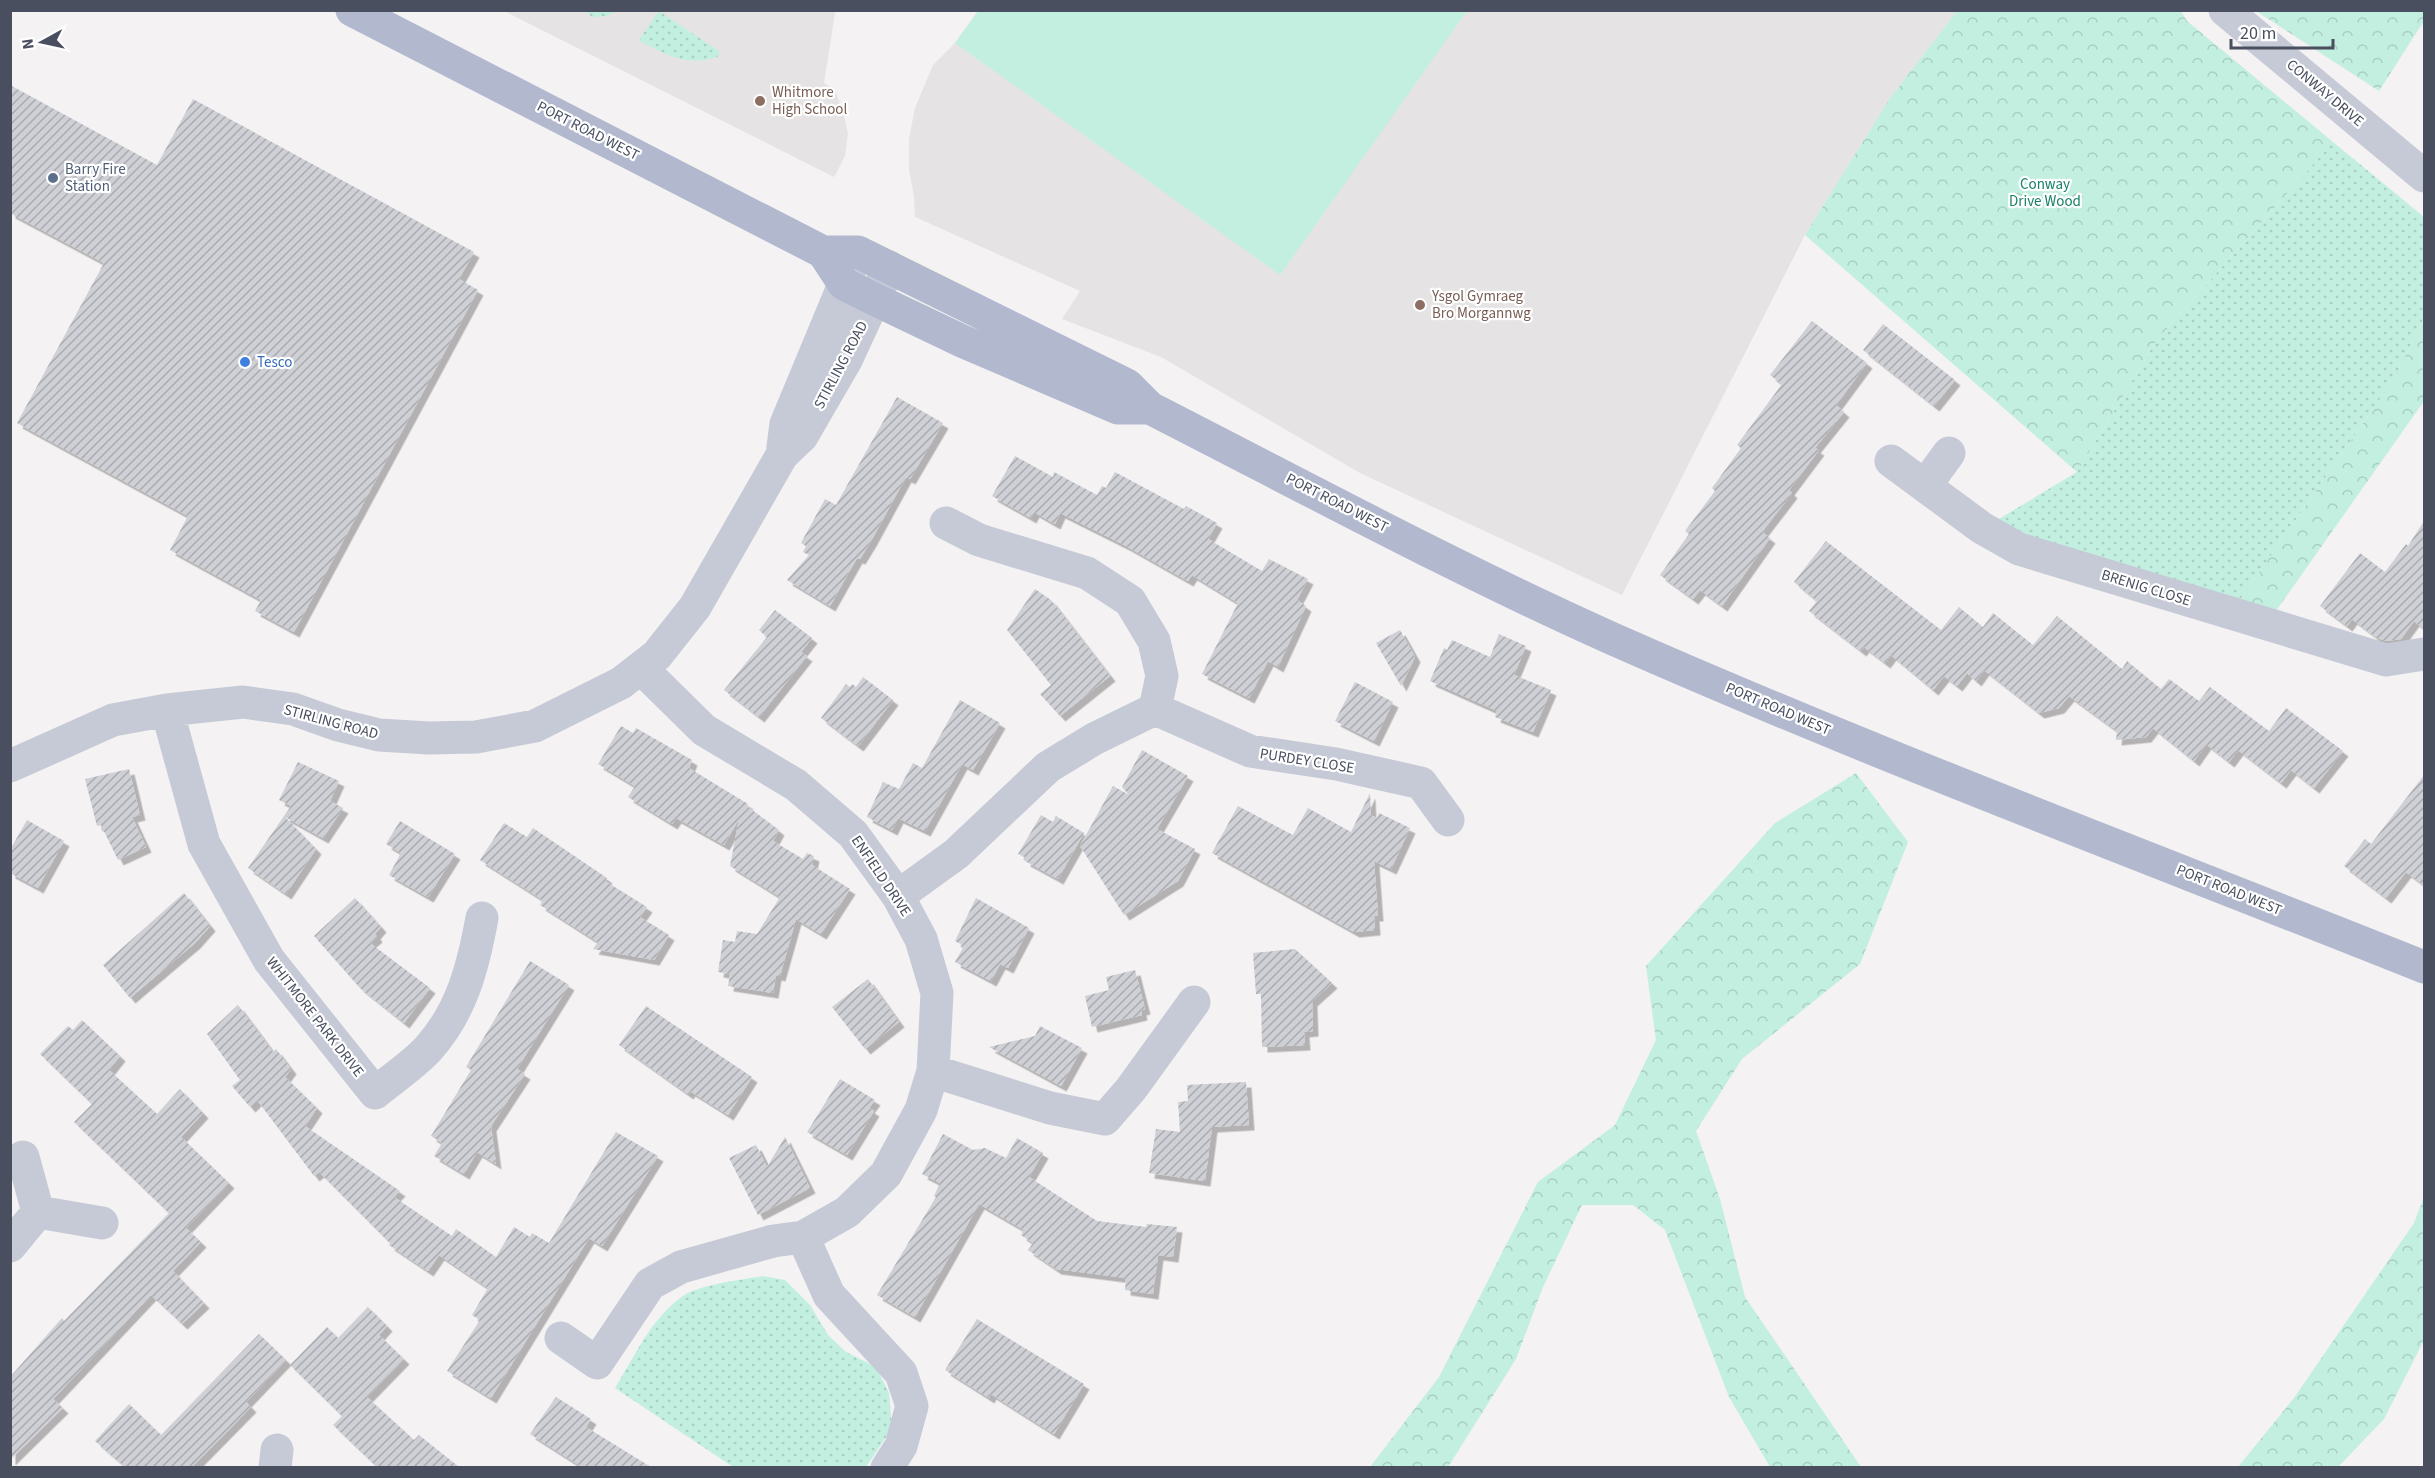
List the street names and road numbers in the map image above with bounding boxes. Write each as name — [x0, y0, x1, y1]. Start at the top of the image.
street label: CONWAY DRIVE — [2282, 54, 2368, 132]
street label: PORT ROAD WEST — [533, 96, 643, 166]
street label: STIRLING ROAD — [809, 317, 873, 413]
street label: PORT ROAD WEST — [1282, 468, 1392, 538]
street label: BRENIG CLOSE — [2099, 564, 2193, 612]
street label: PORT ROAD WEST — [1722, 677, 1834, 741]
street label: STIRLING ROAD — [281, 699, 381, 745]
street label: PURDEY CLOSE — [1258, 743, 1356, 779]
street label: ENFIELD DRIVE — [846, 831, 916, 921]
street label: PORT ROAD WEST — [2173, 859, 2285, 921]
street label: WHITMORE PARK DRIVE — [261, 952, 369, 1082]

